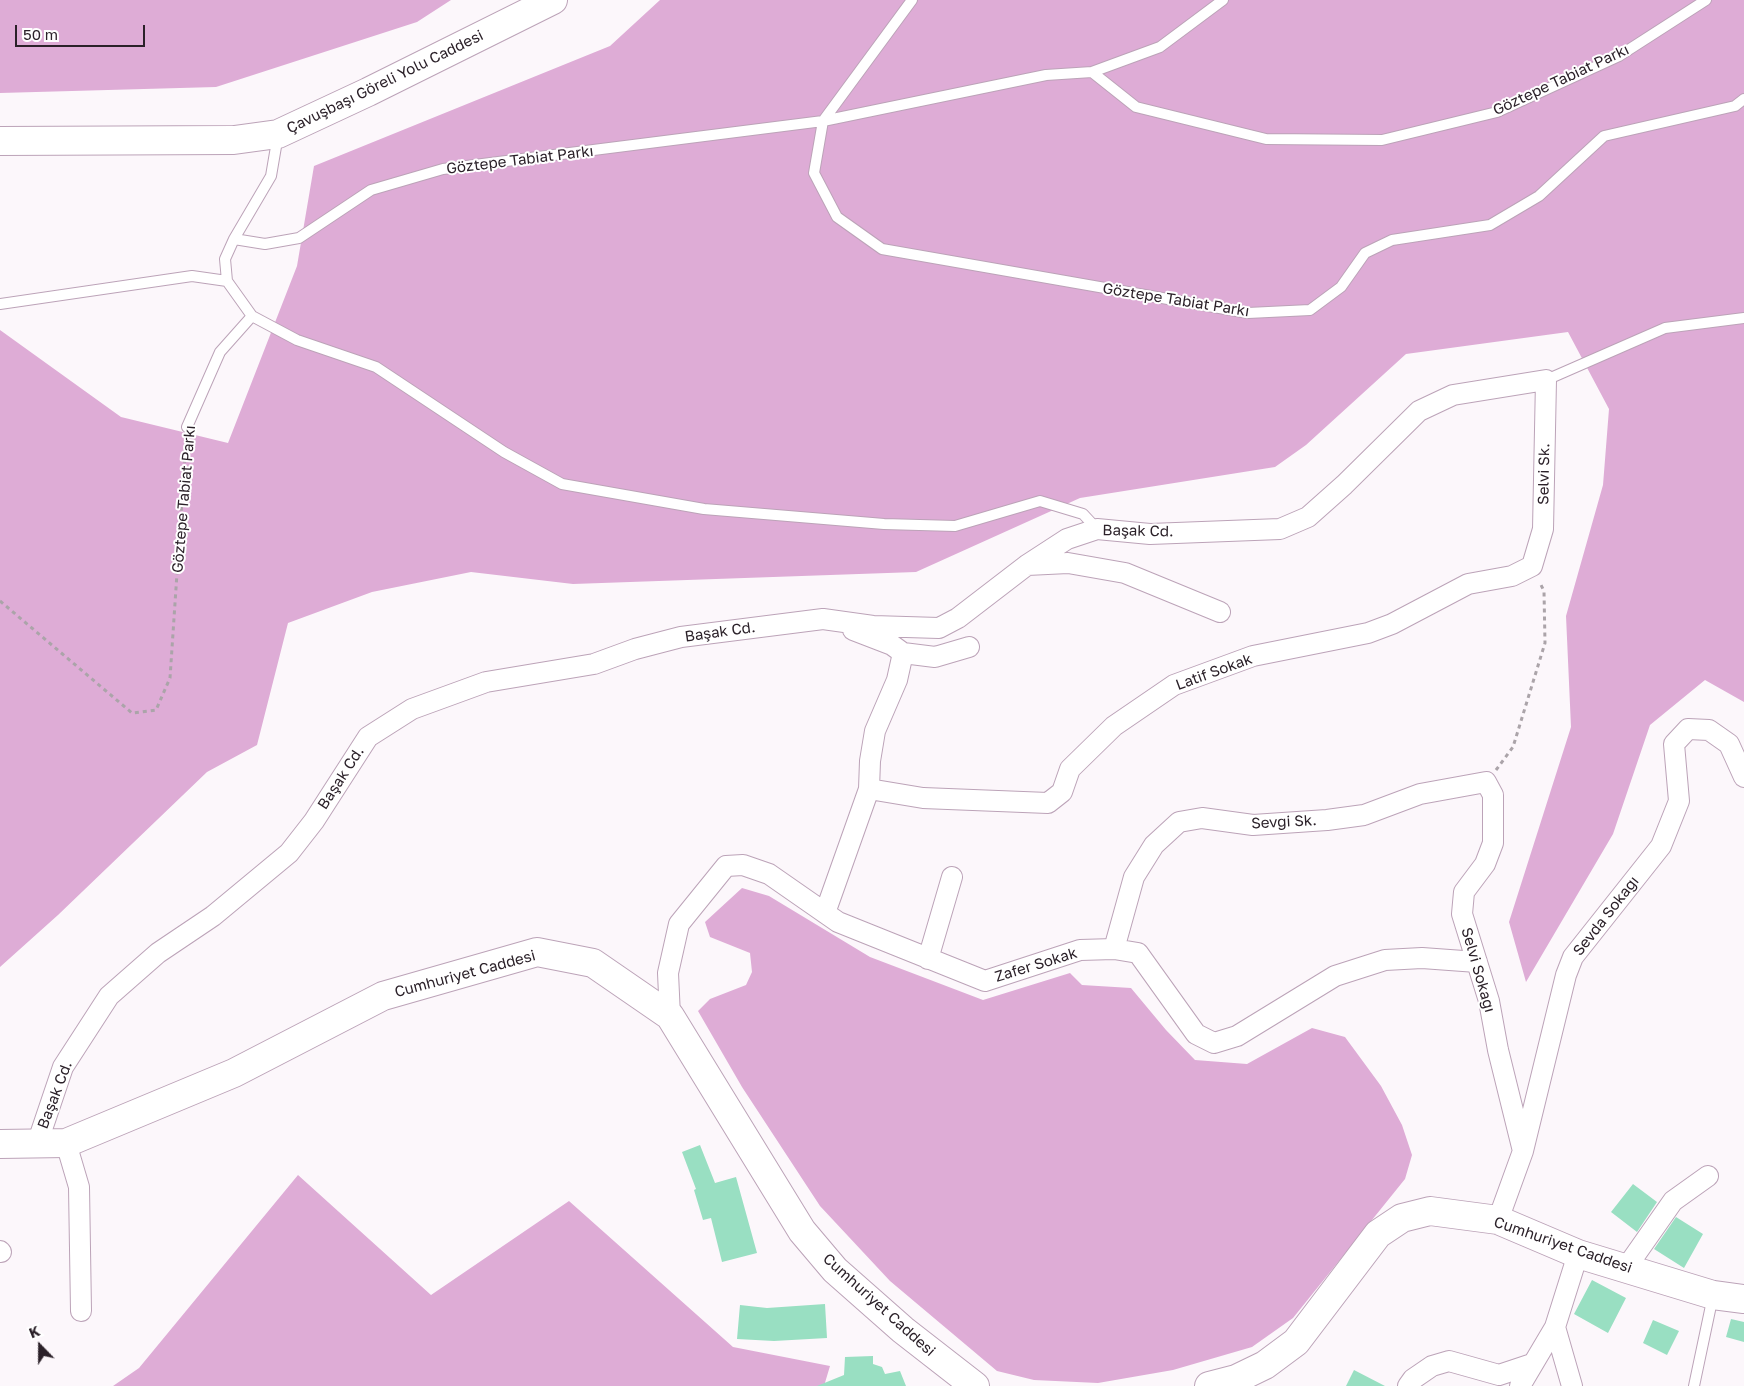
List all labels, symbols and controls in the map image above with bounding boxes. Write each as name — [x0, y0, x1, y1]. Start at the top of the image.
scale bar — [18, 15, 148, 47]
text: 50 m — [23, 25, 58, 43]
street label: Çavuşbaşı Göreli Yolu Caddesi — [284, 26, 486, 138]
street label: Göztepe Tabiat Parkı — [1490, 41, 1632, 119]
street label: Göztepe Tabiat Parkı — [445, 142, 595, 178]
street label: Göztepe Tabiat Parkı — [1101, 280, 1251, 320]
street label: Göztepe Tabiat Parkı — [169, 424, 199, 574]
street label: Selvi Sk. — [1534, 443, 1554, 505]
street label: Başak Cd. — [1102, 521, 1174, 541]
street label: Başak Cd. — [684, 618, 756, 646]
street label: Latif Sokak — [1173, 650, 1255, 694]
street label: Başak Cd. — [314, 743, 368, 813]
street label: Sevgi Sk. — [1251, 811, 1317, 833]
street label: Sevda Sokağı — [1569, 873, 1643, 959]
street label: Selvi Sokağı — [1457, 925, 1499, 1015]
street label: Zafer Sokak — [993, 944, 1079, 986]
street label: Cumhuriyet Caddesi — [393, 947, 537, 1001]
street label: Başak Cd. — [34, 1059, 76, 1131]
street label: Cumhuriyet Caddesi — [1491, 1213, 1635, 1277]
street label: Cumhuriyet Caddesi — [819, 1250, 939, 1360]
north arrow — [15, 1321, 65, 1371]
text: K — [26, 1322, 42, 1341]

